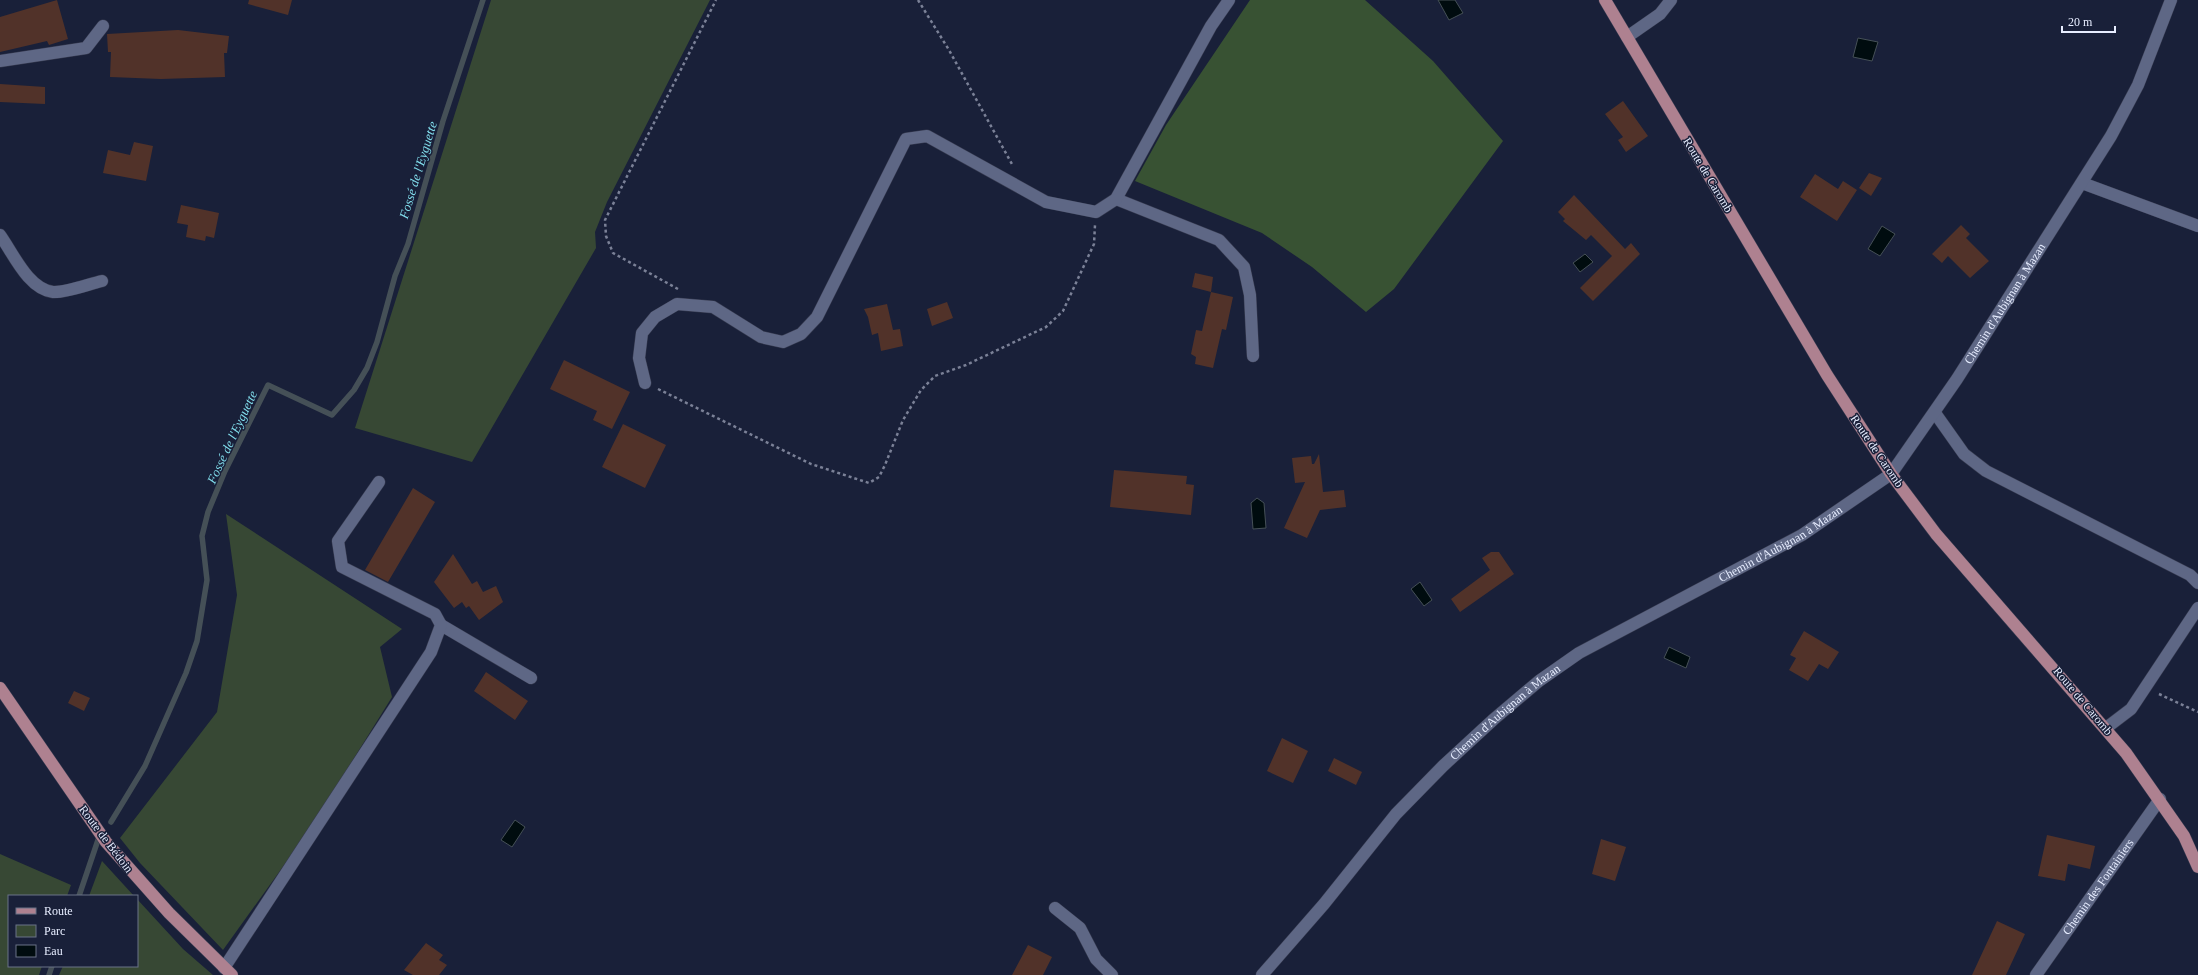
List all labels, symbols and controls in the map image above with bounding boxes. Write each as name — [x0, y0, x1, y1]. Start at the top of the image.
scale bar — [2062, 8, 2115, 34]
text: 20 m — [2068, 15, 2093, 29]
water label: Fossé de l'Eyguette — [396, 119, 440, 221]
street label: Route de Caromb — [1680, 135, 1736, 215]
street label: Chemin d'Aubignan à Mazan — [1961, 240, 2048, 367]
water label: Fossé de l'Eyguette — [203, 388, 260, 487]
street label: Route de Caromb — [1848, 412, 1906, 490]
street label: Chemin d'Aubignan à Mazan — [1716, 503, 1845, 585]
street label: Chemin d'Aubignan à Mazan — [1447, 661, 1563, 763]
street label: Route de Caromb — [2050, 664, 2116, 738]
street label: Route de Bédoin — [76, 803, 136, 875]
street label: Chemin des Fontainiers — [2060, 836, 2137, 937]
legend — [8, 895, 138, 967]
text: Route — [44, 904, 73, 918]
text: Parc — [44, 924, 65, 938]
text: Eau — [44, 944, 63, 958]

